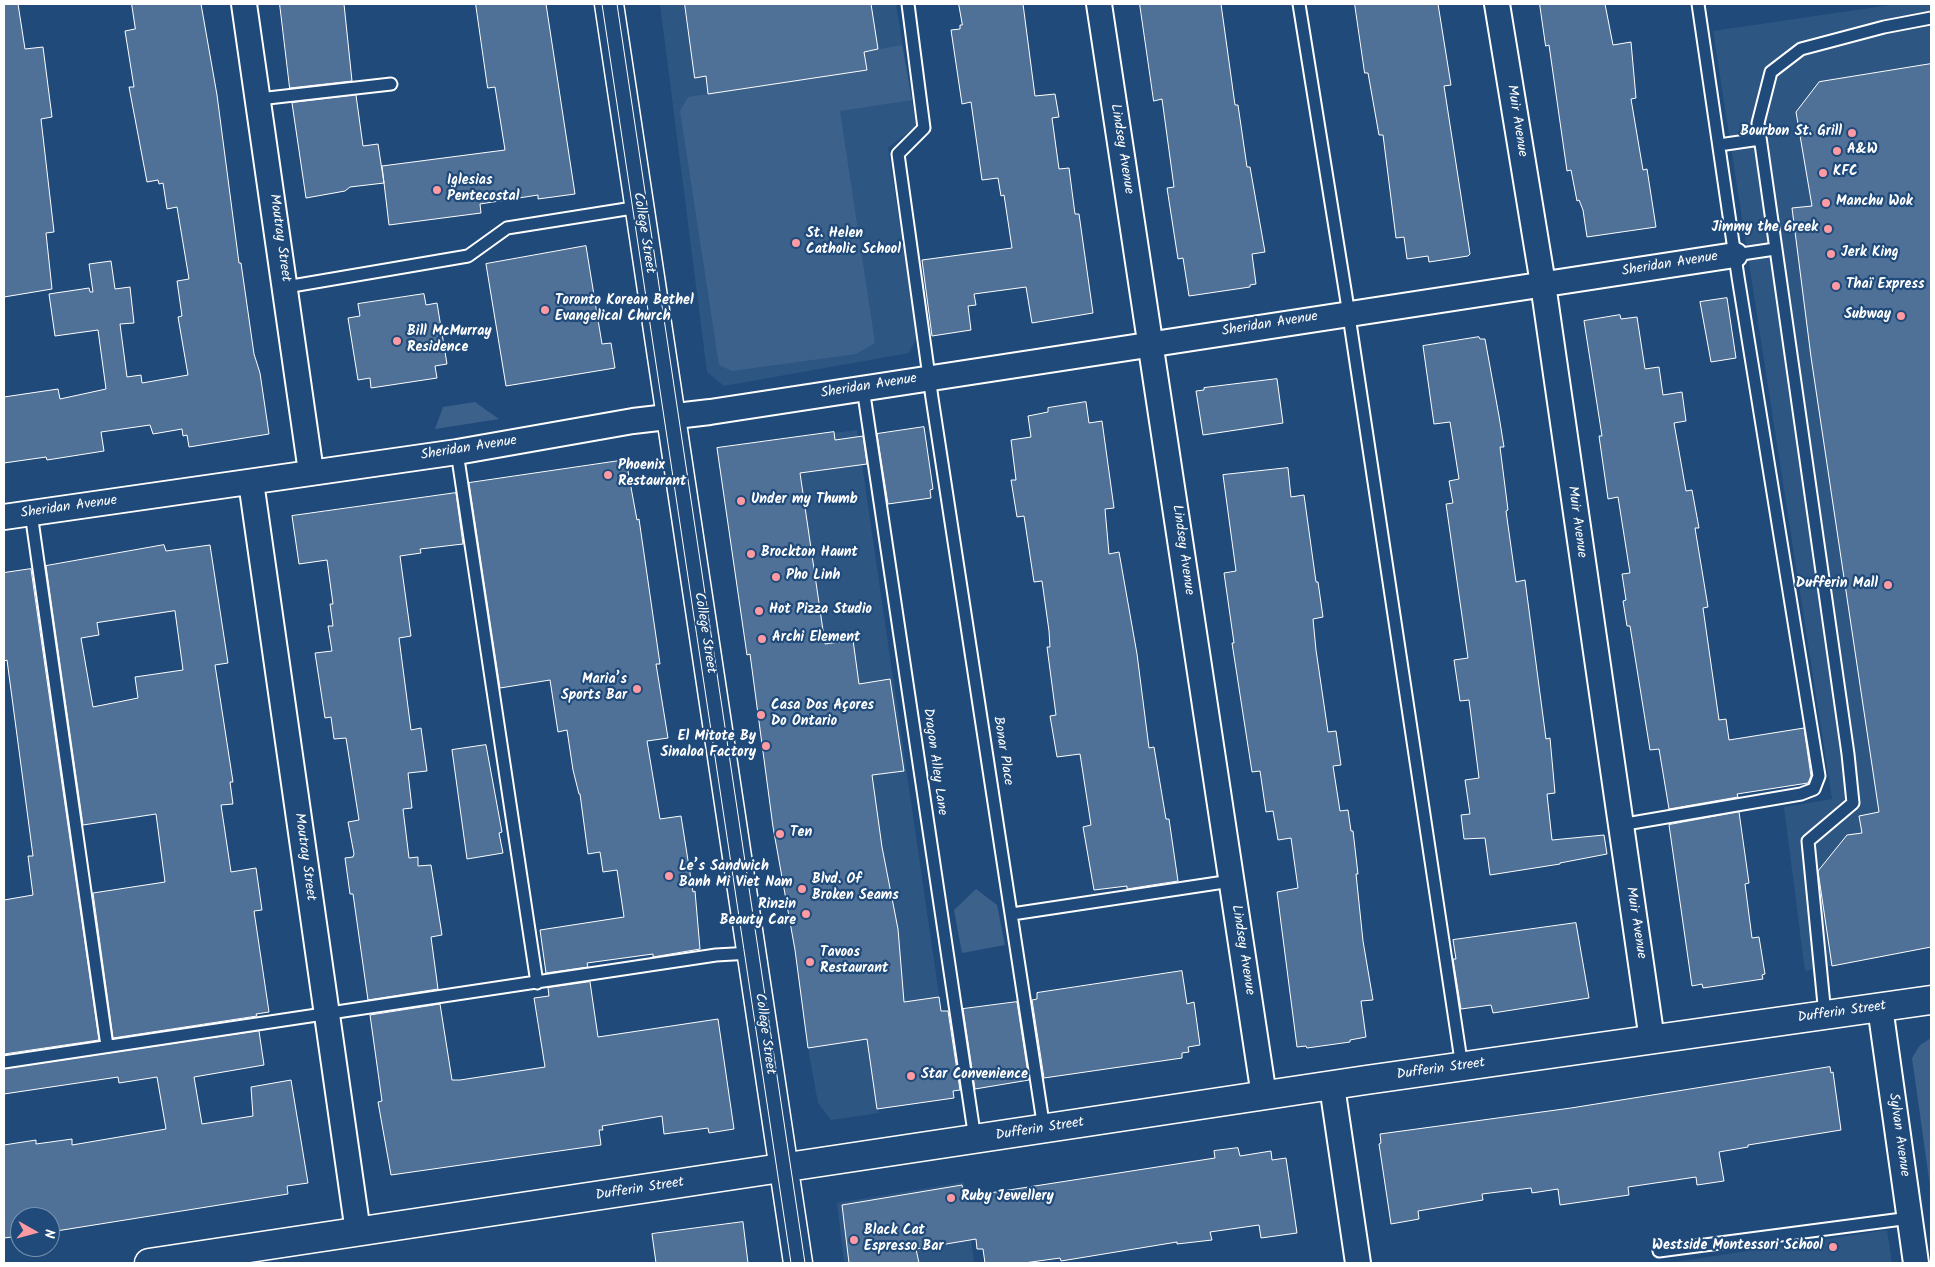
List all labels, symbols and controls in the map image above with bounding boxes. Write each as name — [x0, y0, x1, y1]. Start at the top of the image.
street label: Muir Avenue — [1502, 84, 1530, 158]
street label: Lindsey Avenue — [1106, 103, 1136, 195]
place label: Bourbon St. Grill — [1740, 125, 1842, 141]
marker: Bourbon St. Grill — [1846, 127, 1858, 139]
place label: A&W — [1847, 143, 1878, 159]
marker: A&W — [1831, 145, 1843, 157]
place label: KFC — [1833, 165, 1858, 181]
marker: KFC — [1817, 167, 1829, 179]
place label: Iglesias Pentecostal — [447, 174, 519, 206]
marker: Iglesias Pentecostal — [431, 184, 443, 196]
street label: College Street — [628, 191, 658, 275]
street label: Moutray Street — [265, 193, 293, 283]
place label: Manchu Wok — [1836, 195, 1913, 211]
marker: Manchu Wok — [1820, 197, 1832, 209]
place label: Jimmy the Greek — [1712, 221, 1818, 237]
marker: Jimmy the Greek — [1822, 223, 1834, 235]
place label: St. Helen Catholic School — [806, 227, 901, 260]
marker: St. Helen Catholic School — [790, 237, 802, 249]
place label: Jerk King — [1841, 246, 1899, 262]
marker: Jerk King — [1825, 248, 1837, 260]
street label: Sheridan Avenue — [1621, 249, 1719, 281]
place label: Thaï Express — [1846, 278, 1925, 294]
marker: Thaï Express — [1830, 280, 1842, 292]
place label: Toronto Korean Bethel Evangelical Church — [555, 294, 694, 326]
marker: Toronto Korean Bethel Evangelical Church — [539, 304, 551, 316]
place label: Subway — [1844, 308, 1891, 324]
street label: Sheridan Avenue — [1221, 309, 1319, 341]
marker: Subway — [1895, 310, 1907, 322]
place label: Bill McMurray Residence — [407, 325, 492, 358]
marker: Bill McMurray Residence — [391, 335, 403, 347]
street label: Sheridan Avenue — [820, 371, 918, 403]
street label: Sheridan Avenue — [420, 433, 518, 465]
place label: Phoenix Restaurant — [618, 459, 686, 492]
marker: Phoenix Restaurant — [602, 469, 614, 481]
street label: Muir Avenue — [1563, 485, 1589, 559]
street label: Sheridan Avenue — [20, 493, 118, 523]
place label: Under my Thumb — [751, 493, 858, 509]
marker: Under my Thumb — [735, 495, 747, 507]
street label: Lindsey Avenue — [1167, 504, 1197, 596]
place label: Brockton Haunt — [761, 546, 858, 562]
marker: Brockton Haunt — [745, 548, 757, 560]
place label: Pho Linh — [786, 569, 840, 585]
marker: Pho Linh — [770, 571, 782, 583]
place label: Dufferin Mall — [1796, 577, 1878, 593]
marker: Dufferin Mall — [1882, 579, 1894, 591]
street label: College Street — [689, 591, 719, 675]
place label: Hot Pizza Studio — [769, 603, 872, 619]
marker: Hot Pizza Studio — [753, 605, 765, 617]
place label: Archi Element — [772, 631, 860, 647]
marker: Archi Element — [756, 633, 768, 645]
place label: Maria’s Sports Bar — [561, 673, 627, 706]
marker: Maria’s Sports Bar — [631, 683, 643, 695]
place label: Casa Dos Açores Do Ontario — [771, 699, 874, 732]
street label: Dragon Alley Lane — [918, 707, 950, 817]
marker: Casa Dos Açores Do Ontario — [755, 709, 767, 721]
street label: Bonar Place — [988, 715, 1016, 787]
place label: El Mitote By Sinaloa Factory — [660, 730, 756, 762]
marker: El Mitote By Sinaloa Factory — [760, 740, 772, 752]
street label: Moutray Street — [290, 812, 318, 902]
place label: Ten — [790, 826, 812, 842]
marker: Ten — [774, 828, 786, 840]
place label: Le’s Sandwich Banh Mi Viet Nam — [679, 860, 793, 892]
marker: Le’s Sandwich Banh Mi Viet Nam — [663, 870, 675, 882]
place label: Blvd. Of Broken Seams — [812, 873, 899, 906]
marker: Blvd. Of Broken Seams — [796, 883, 808, 895]
street label: Muir Avenue — [1621, 886, 1649, 960]
place label: Rinzin Beauty Care — [720, 898, 796, 930]
street label: Lindsey Avenue — [1227, 904, 1257, 996]
marker: Rinzin Beauty Care — [800, 908, 812, 920]
place label: Tavoos Restaurant — [820, 946, 888, 979]
marker: Tavoos Restaurant — [804, 956, 816, 968]
street label: College Street — [750, 992, 778, 1076]
street label: Dufferin Street — [1797, 998, 1887, 1028]
street label: Dufferin Street — [1396, 1055, 1486, 1085]
place label: Star Convenience — [921, 1068, 1028, 1084]
marker: Star Convenience — [905, 1070, 917, 1082]
street label: Sylvan Avenue — [1884, 1092, 1912, 1178]
street label: Dufferin Street — [995, 1115, 1085, 1145]
street label: Dufferin Street — [595, 1175, 685, 1205]
place label: Ruby Jewellery — [961, 1190, 1054, 1206]
marker: Ruby Jewellery — [945, 1192, 957, 1204]
north arrow — [10, 1207, 60, 1257]
place label: Black Cat Espresso Bar — [864, 1224, 943, 1256]
text: N — [37, 1228, 60, 1239]
marker: Black Cat Espresso Bar — [848, 1234, 860, 1246]
place label: Westside Montessori School — [1652, 1239, 1823, 1255]
marker: Westside Montessori School — [1827, 1241, 1839, 1253]

